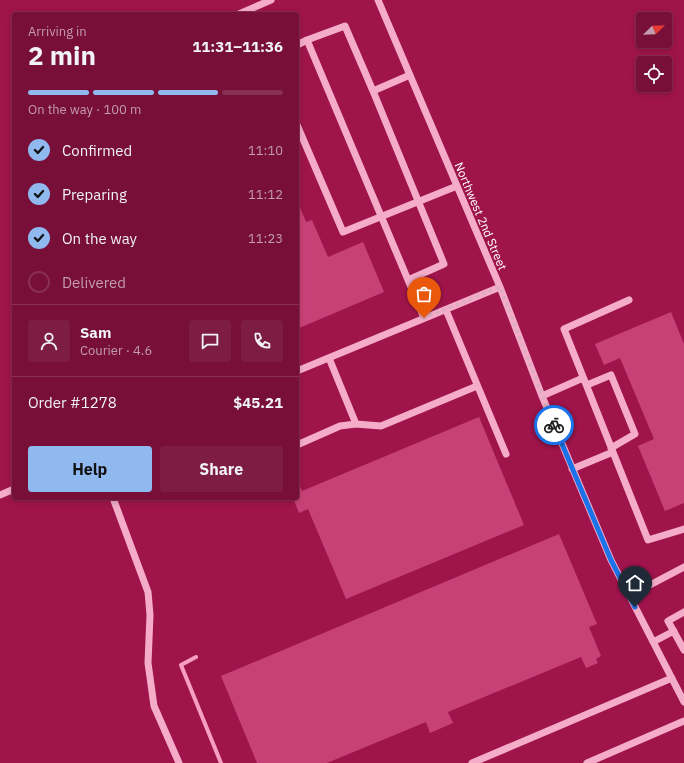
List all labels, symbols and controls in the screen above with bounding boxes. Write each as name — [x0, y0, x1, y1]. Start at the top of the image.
north arrow — [636, 12, 672, 48]
map controls — [636, 12, 672, 92]
text: Arriving in — [28, 23, 87, 40]
text: 11:31–11:36 — [192, 37, 283, 56]
text: 2 min — [28, 38, 96, 72]
button: locate — [636, 56, 672, 92]
text: On the way · 100 m — [28, 101, 141, 118]
icon: check — [28, 139, 50, 161]
text: Confirmed — [62, 141, 132, 160]
text: 11:10 — [248, 142, 283, 159]
street label: Northwest 2nd Street — [451, 160, 511, 272]
icon: check — [28, 183, 50, 205]
text: Preparing — [62, 185, 127, 204]
text: 11:12 — [248, 186, 283, 203]
icon: check — [28, 227, 50, 249]
text: On the way — [62, 229, 137, 248]
text: 11:23 — [248, 230, 283, 247]
text: Delivered — [62, 273, 126, 292]
pin — [407, 277, 441, 318]
icon: bag — [413, 283, 435, 305]
button: person — [28, 320, 70, 362]
button: chat — [189, 320, 231, 362]
button: phone — [241, 320, 283, 362]
text: Sam — [80, 323, 111, 342]
text: Courier · 4.6 — [80, 342, 152, 359]
text: Order #1278 — [28, 393, 117, 412]
text: $45.21 — [233, 393, 283, 412]
courier — [534, 405, 574, 445]
icon: bike — [543, 414, 565, 436]
button: Help — [28, 446, 152, 492]
button: Share — [160, 446, 283, 492]
pin — [618, 566, 652, 607]
icon: home — [624, 572, 646, 594]

